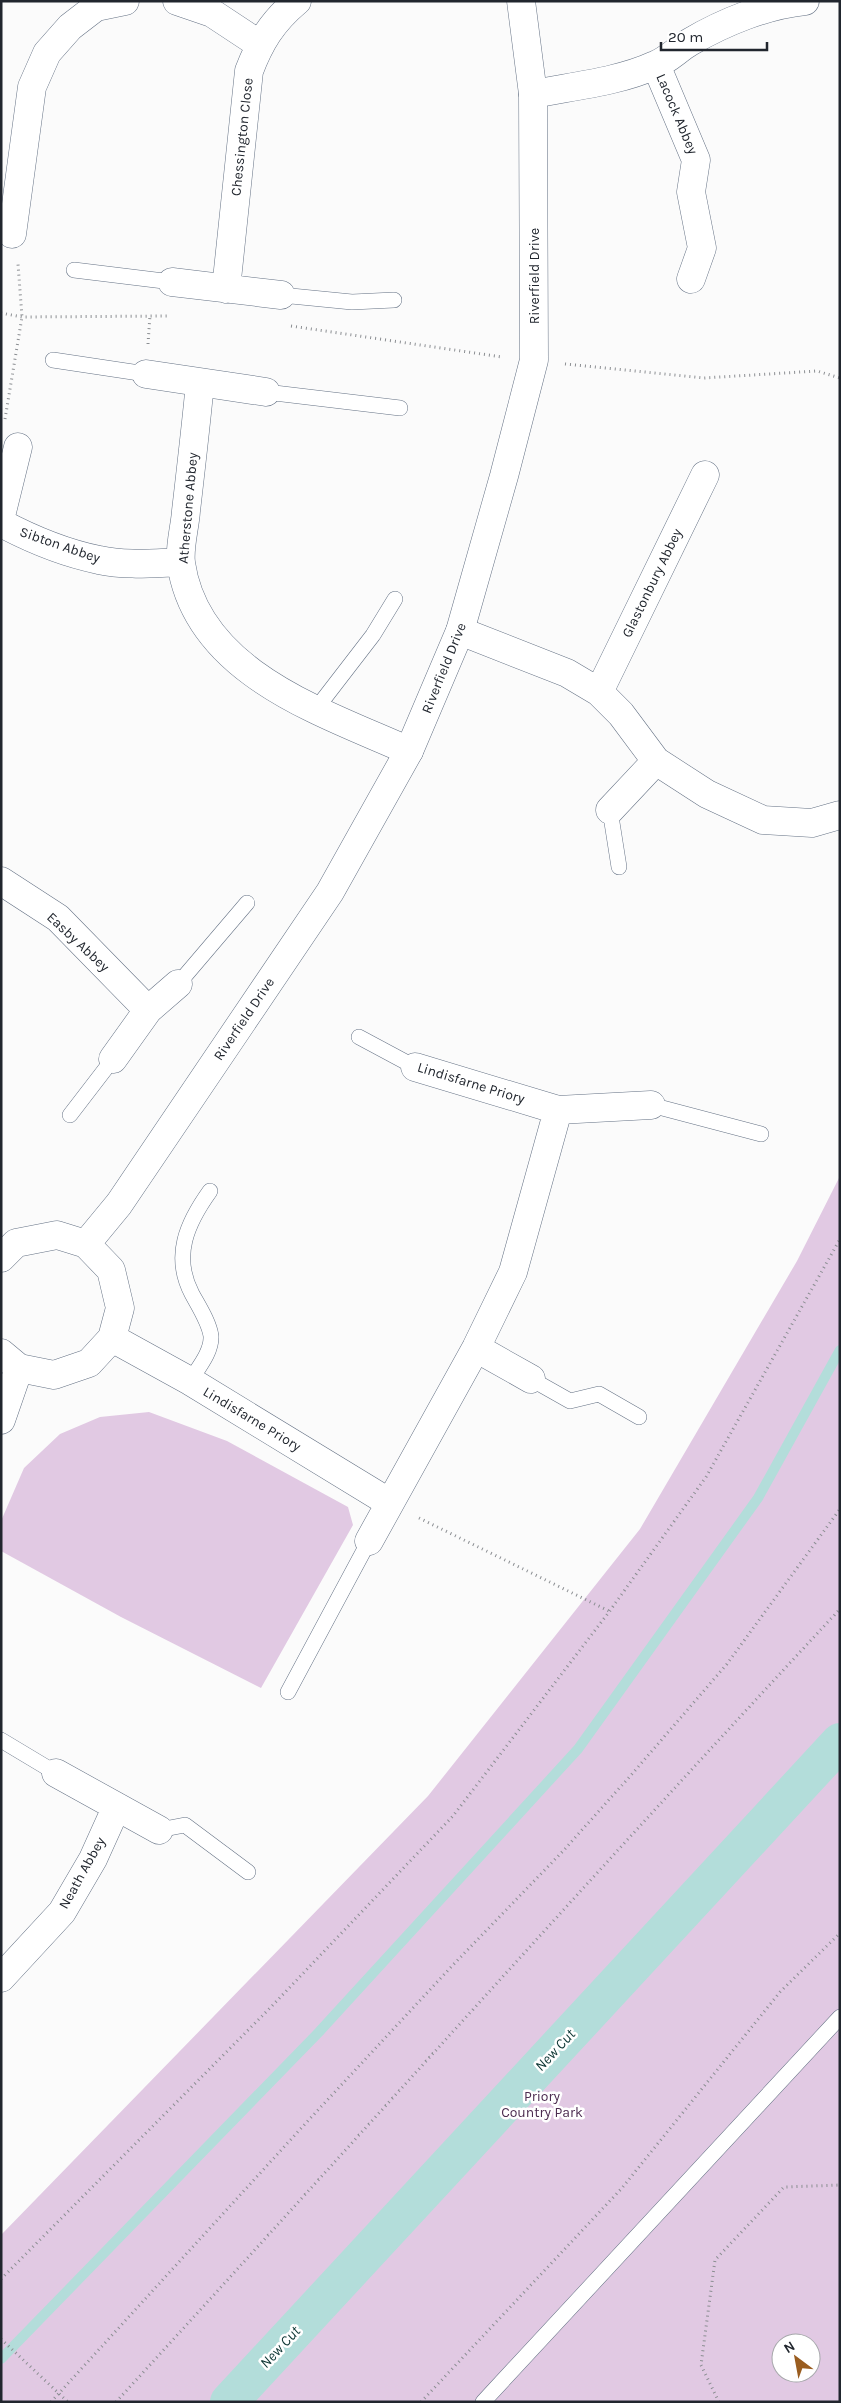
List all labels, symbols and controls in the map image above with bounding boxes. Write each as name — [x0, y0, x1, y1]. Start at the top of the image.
scale bar — [661, 20, 767, 52]
text: 20 m — [668, 28, 703, 46]
street label: Lacock Abbey — [652, 71, 702, 157]
street label: Chessington Close — [227, 77, 257, 197]
street label: Riverfield Drive — [526, 228, 543, 324]
street label: Atherstone Abbey — [175, 451, 201, 564]
street label: Sibton Abbey — [18, 523, 103, 567]
street label: Glastonbury Abbey — [618, 525, 686, 640]
street label: Riverfield Drive — [418, 620, 470, 716]
street label: Easby Abbey — [43, 909, 113, 976]
street label: Riverfield Drive — [210, 974, 278, 1064]
street label: Lindisfarne Priory — [415, 1059, 527, 1108]
street label: Lindisfarne Priory — [200, 1383, 305, 1455]
street label: Neath Abbey — [55, 1834, 109, 1912]
water label: New Cut — [531, 2025, 580, 2075]
park label: Priory Country Park — [501, 2088, 583, 2121]
water label: New Cut — [256, 2322, 305, 2372]
north arrow — [771, 2333, 821, 2383]
text: N — [781, 2338, 798, 2357]

